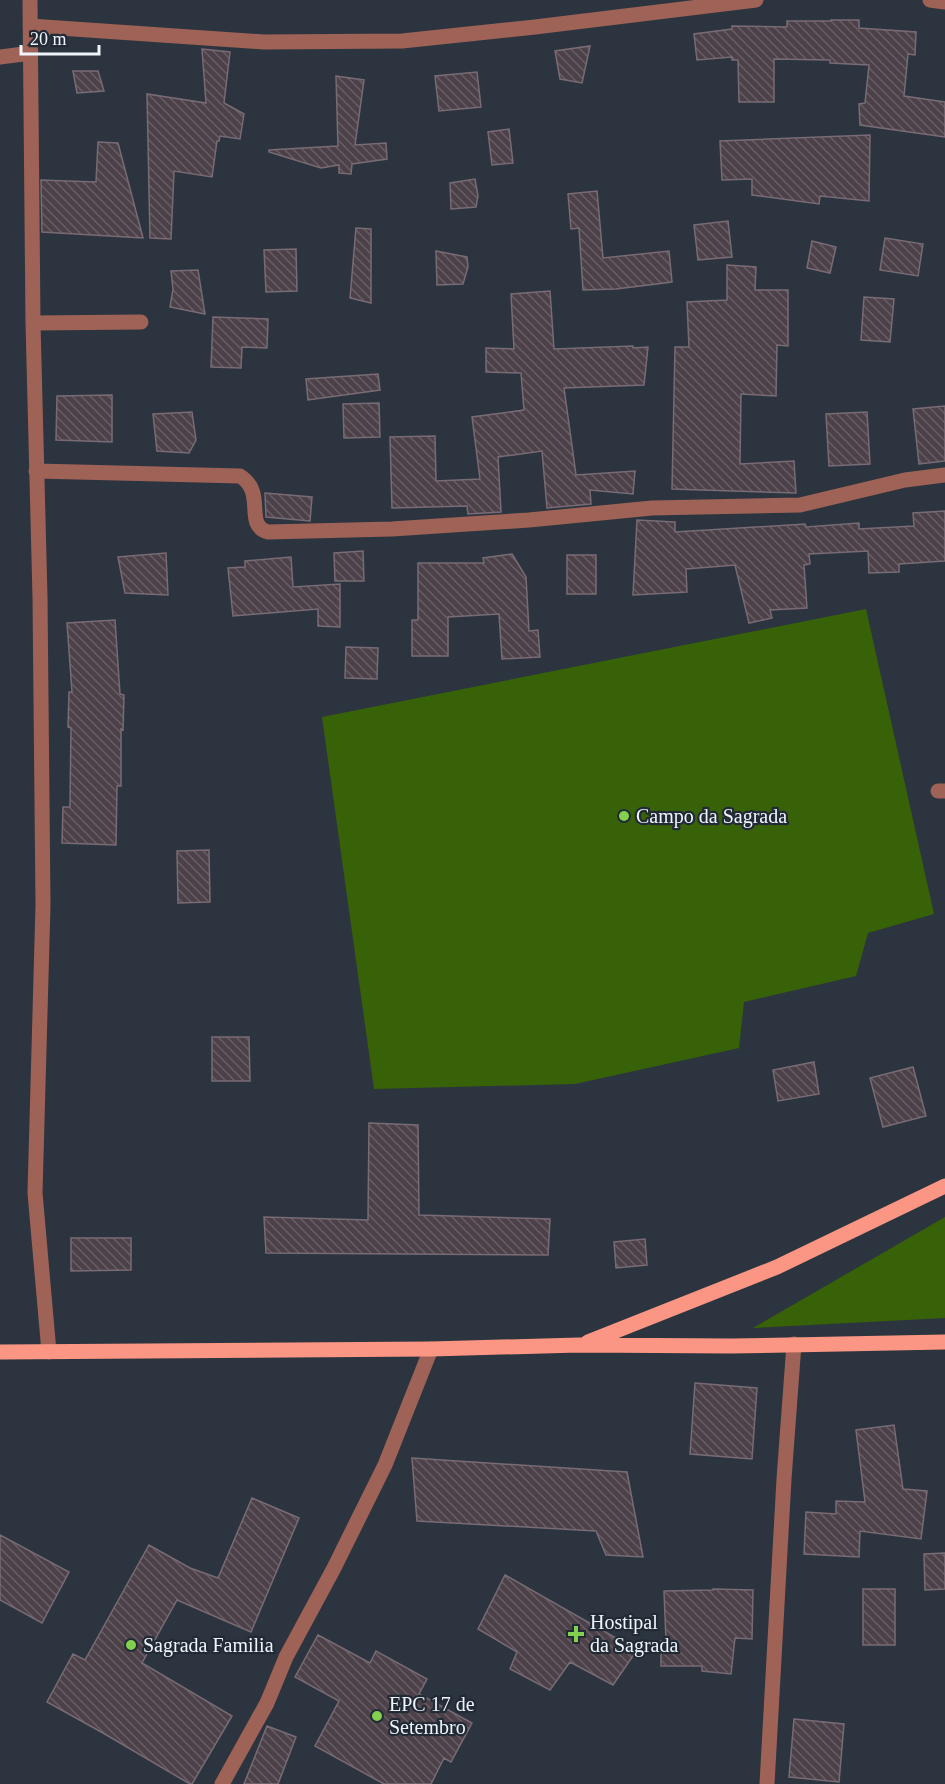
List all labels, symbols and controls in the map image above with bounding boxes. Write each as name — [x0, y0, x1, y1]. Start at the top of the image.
scale bar — [21, 18, 99, 56]
text: 20 m — [30, 29, 67, 49]
place label: Campo da Sagrada — [636, 805, 787, 828]
marker: Campo da Sagrada — [617, 809, 631, 823]
place label: Hostipal da Sagrada — [590, 1611, 678, 1657]
marker: Hostipal da Sagrada — [567, 1625, 585, 1643]
place label: Sagrada Familia — [143, 1634, 274, 1657]
marker: Sagrada Familia — [124, 1638, 138, 1652]
place label: EPC 17 de Setembro — [389, 1693, 475, 1738]
marker: EPC 17 de Setembro — [370, 1709, 384, 1723]

